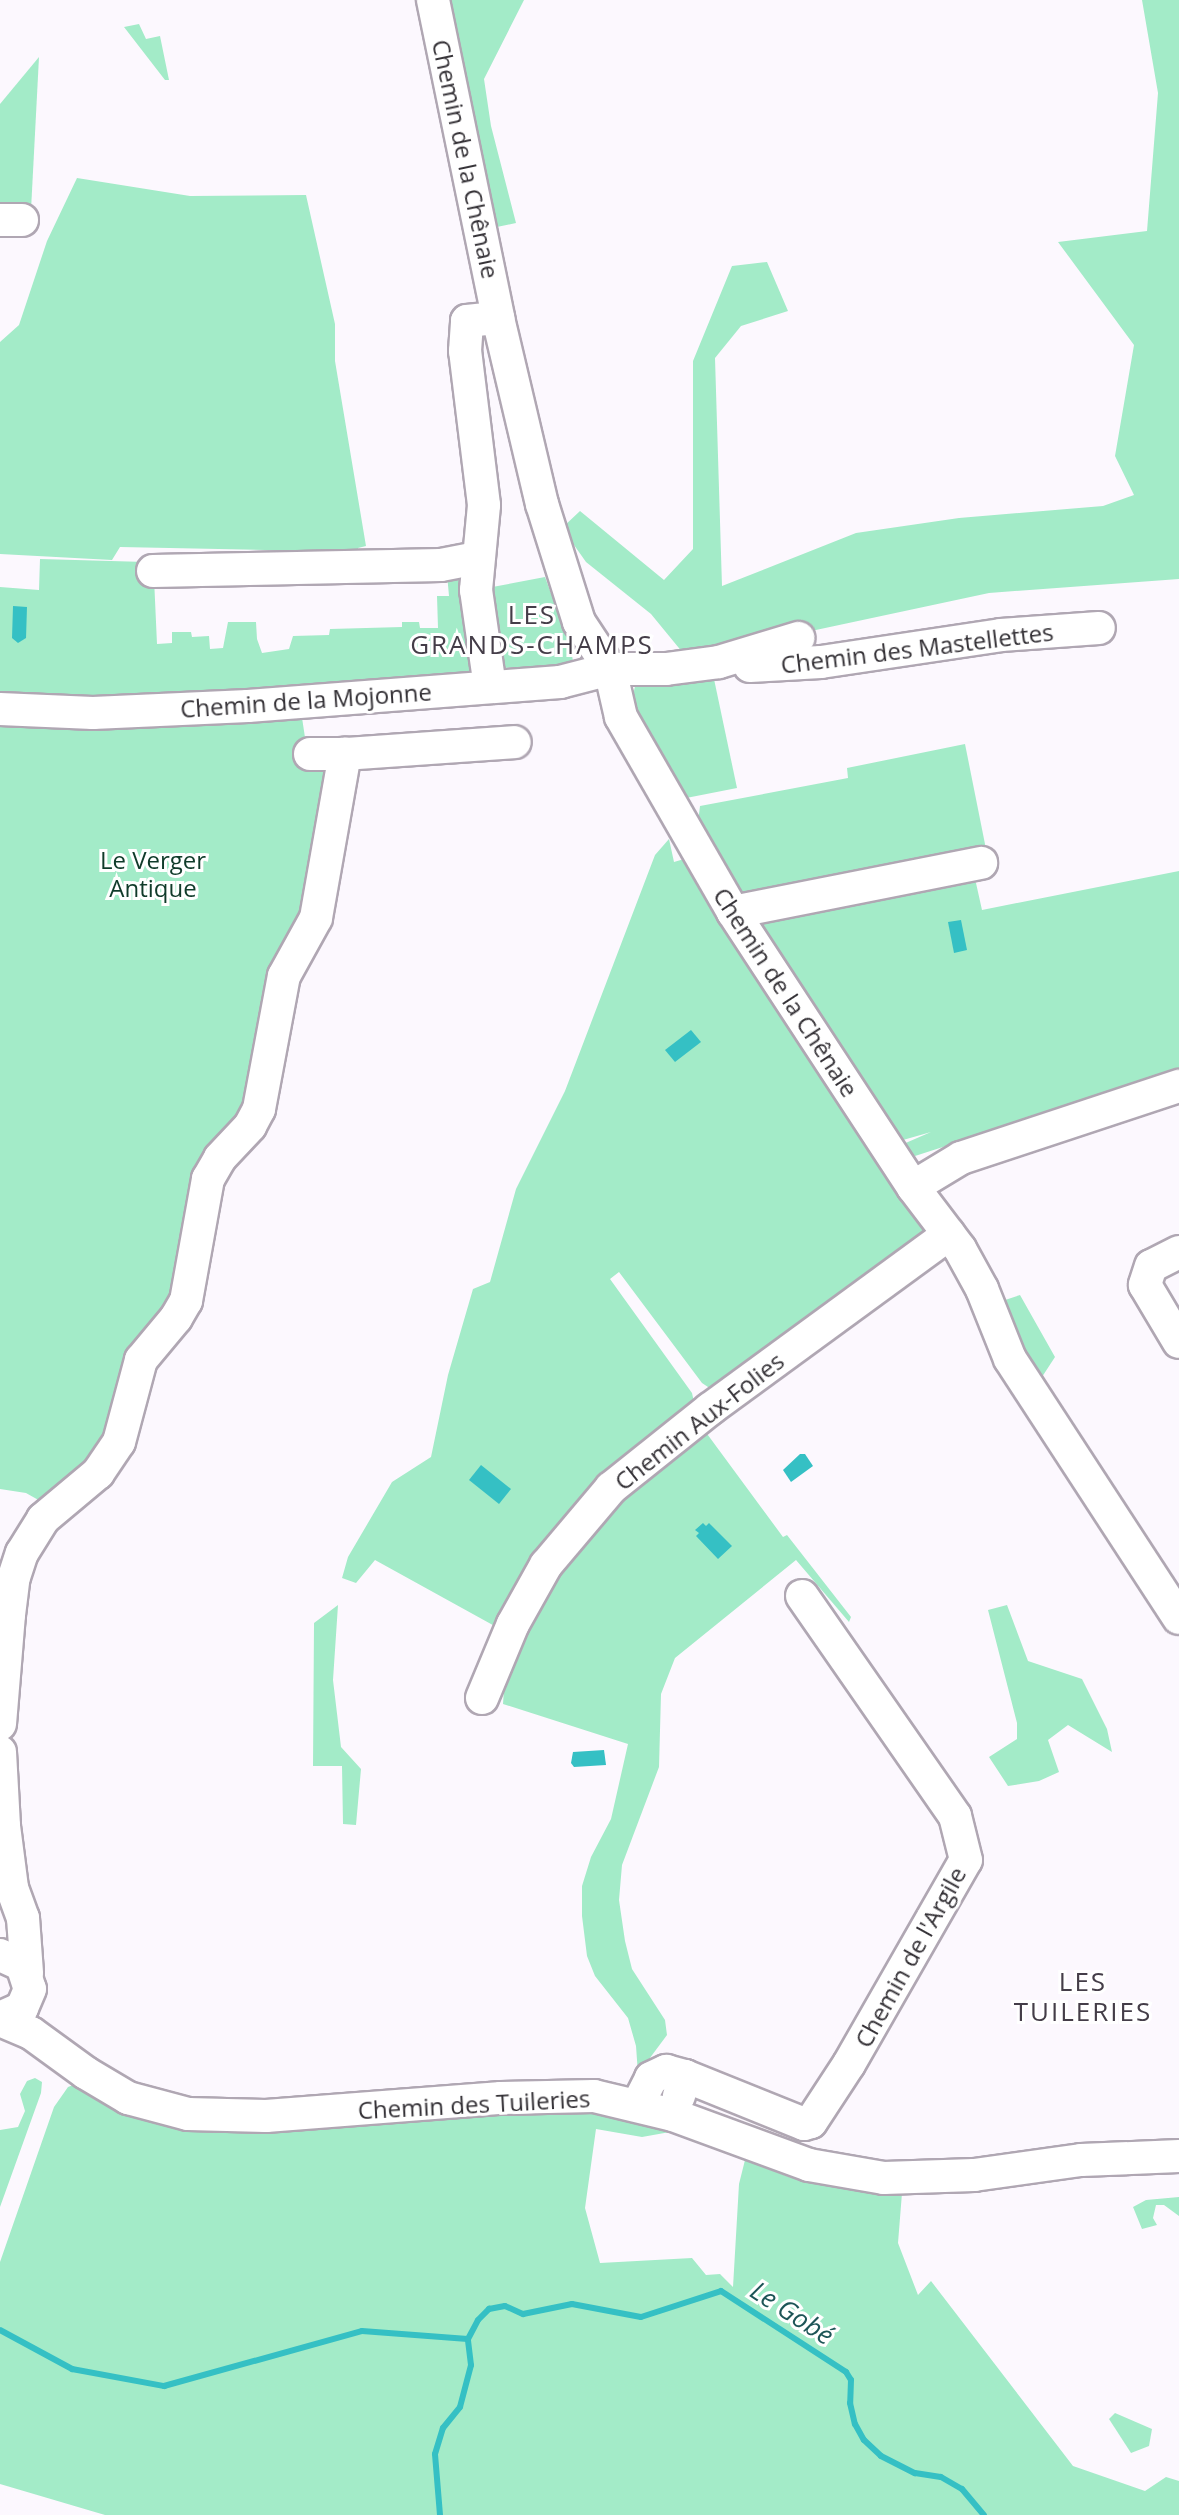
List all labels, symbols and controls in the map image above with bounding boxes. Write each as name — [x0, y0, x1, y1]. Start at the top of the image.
street label: Chemin de la Chênaie — [427, 37, 505, 281]
district label: LES GRANDS-CHAMPS — [410, 599, 654, 660]
street label: Chemin des Mastellettes — [779, 617, 1055, 679]
street label: Chemin de la Mojonne — [179, 677, 433, 723]
park label: Le Verger Antique — [100, 846, 206, 902]
street label: Chemin de la Chênaie — [708, 882, 864, 1102]
street label: Chemin Aux-Folies — [609, 1346, 789, 1496]
street label: Chemin de l'Argile — [848, 1862, 972, 2052]
district label: LES TUILERIES — [1014, 1966, 1152, 2028]
street label: Chemin des Tuileries — [357, 2084, 591, 2124]
water label: Le Gobé — [745, 2275, 839, 2351]

